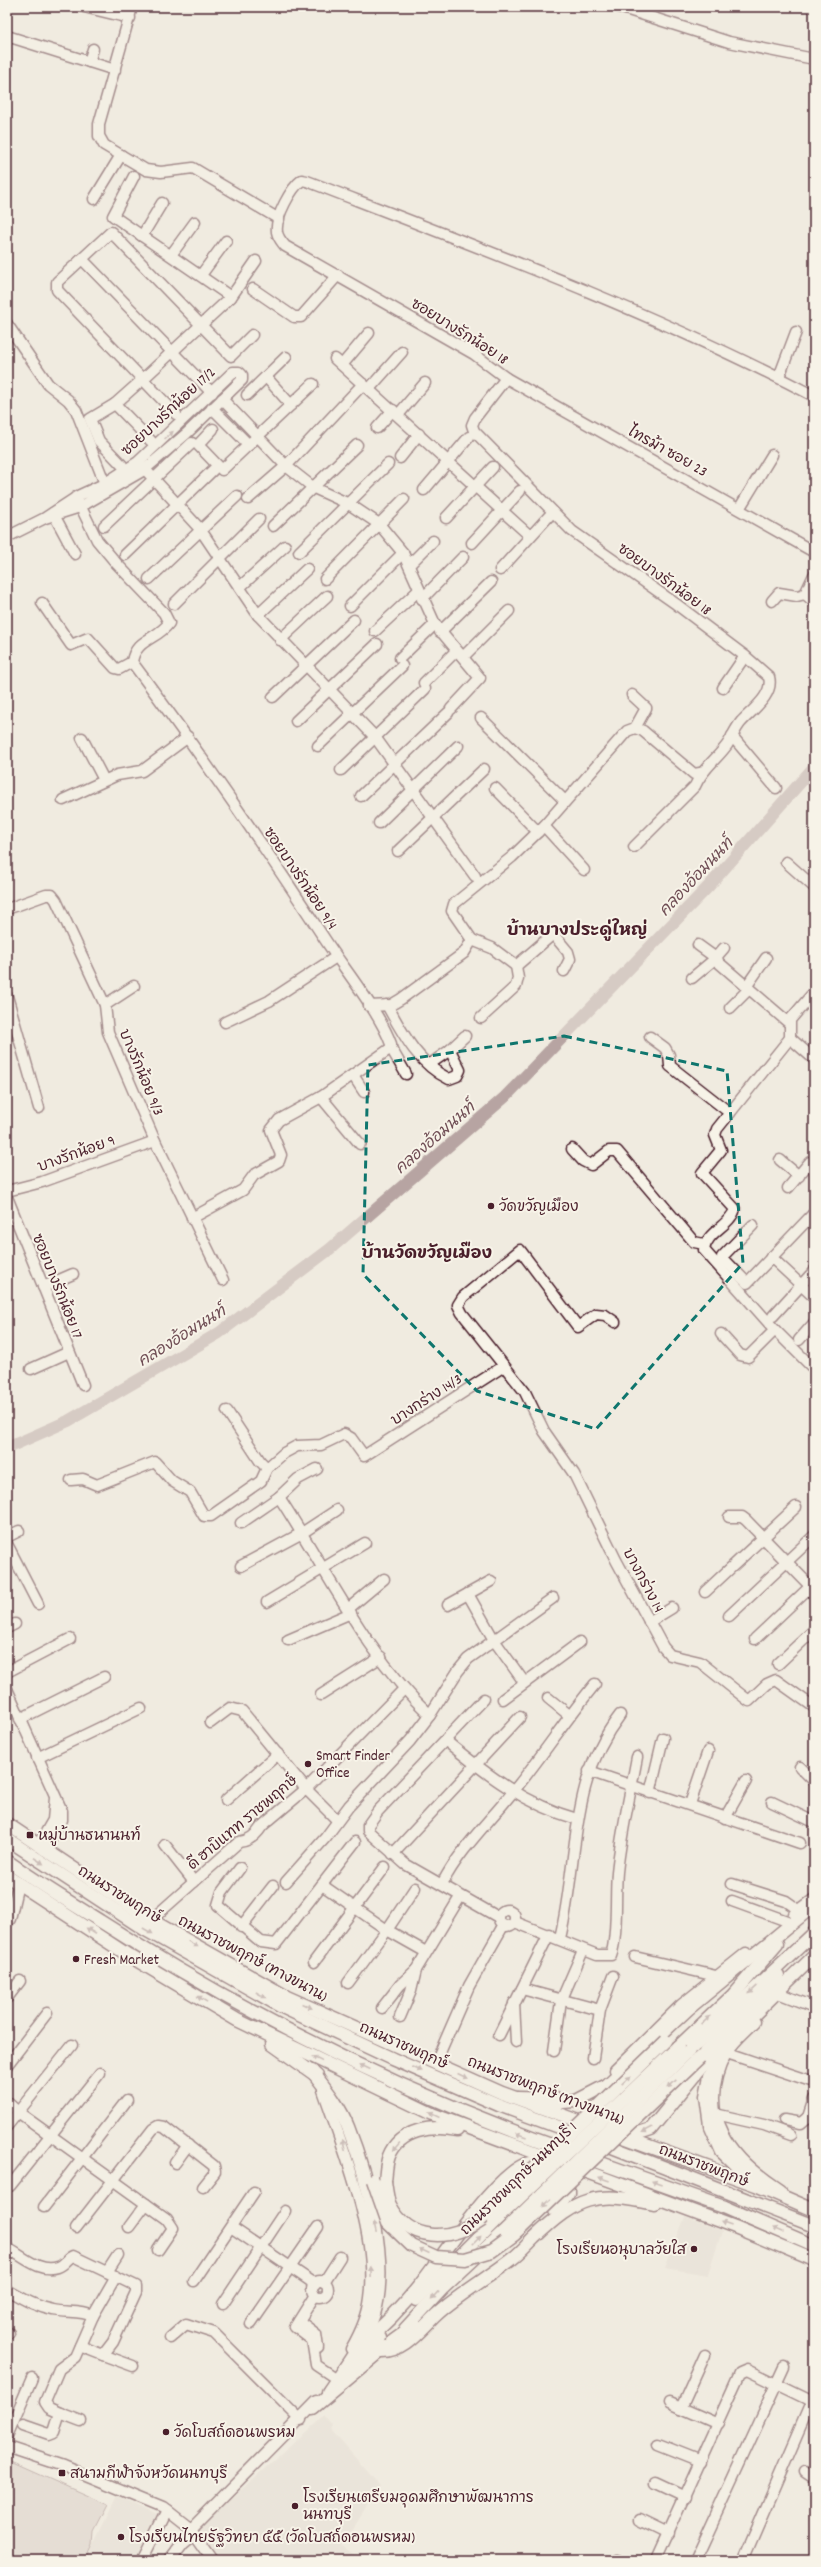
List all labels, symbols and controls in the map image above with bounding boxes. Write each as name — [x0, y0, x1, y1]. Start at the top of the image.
street label: ซอยบางรักน้อย 18 — [406, 293, 513, 372]
street label: ซอยบางรักน้อย 17/2 — [116, 362, 222, 462]
street label: ไทรม้า ซอย 23 — [622, 420, 711, 484]
one-way arrow — [164, 430, 175, 439]
street label: ซอยบางรักน้อย 18 — [612, 538, 716, 622]
street label: ซอยบางรักน้อย 9/4 — [257, 823, 343, 935]
water label: คลองอ้อมนนท์ — [654, 829, 742, 922]
district label: บ้านบางประดู่ใหญ่ — [507, 918, 647, 944]
street label: บางรักน้อย 9/3 — [112, 1026, 169, 1120]
water label: คลองอ้อมนนท์ — [390, 1094, 484, 1180]
street label: บางรักน้อย 9 — [34, 1130, 119, 1179]
place label: วัดขวัญเมือง — [499, 1197, 579, 1219]
marker: วัดขวัญเมือง — [486, 1201, 496, 1211]
street label: ซอยบางรักน้อย 17 — [25, 1231, 88, 1343]
district label: บ้านวัดขวัญเมือง — [362, 1241, 492, 1267]
water label: คลองอ้อมนนท์ — [133, 1298, 234, 1373]
street label: บางกร่าง 14/3 — [386, 1368, 467, 1432]
street label: บางกร่าง 14 — [616, 1544, 669, 1617]
place label: Smart Finder Office — [316, 1746, 390, 1785]
marker: Smart Finder Office — [303, 1759, 313, 1769]
street label: ดี ฮาบิแทท ราชพฤกษ์ — [183, 1770, 303, 1876]
place label: หมู่บ้านธนานนท์ — [38, 1825, 141, 1848]
marker: หมู่บ้านธนานนท์ — [25, 1830, 35, 1840]
one-way arrow — [34, 1857, 44, 1865]
street label: ถนนราชพฤกษ์ — [73, 1860, 166, 1930]
street label: ถนนราชพฤกษ์ (ทางขนาน) — [173, 1910, 331, 2009]
one-way arrow — [86, 1927, 96, 1935]
one-way arrow — [142, 1928, 154, 1935]
one-way arrow — [187, 1940, 199, 1947]
place label: Fresh Market — [84, 1950, 160, 1972]
marker: Fresh Market — [71, 1954, 81, 1964]
one-way arrow — [748, 1985, 758, 1995]
one-way arrow — [256, 1992, 267, 1999]
one-way arrow — [196, 1996, 208, 2003]
one-way arrow — [301, 2003, 312, 2009]
one-way arrow — [701, 2015, 711, 2025]
street label: ถนนราชพฤกษ์ — [355, 2017, 452, 2076]
street label: ถนนราชพฤกษ์ (ทางขนาน) — [464, 2051, 627, 2132]
one-way arrow — [312, 2056, 323, 2062]
one-way arrow — [358, 2064, 369, 2070]
one-way arrow — [411, 2066, 422, 2072]
one-way arrow — [458, 2073, 469, 2079]
one-way arrow — [621, 2076, 630, 2085]
one-way arrow — [667, 2079, 677, 2089]
one-way arrow — [429, 2112, 440, 2118]
street label: ถนนราชพฤกษ์-นนทบุรี 1 — [455, 2117, 583, 2241]
one-way arrow — [641, 2127, 653, 2133]
one-way arrow — [515, 2131, 527, 2137]
one-way arrow — [341, 2139, 347, 2151]
street label: ถนนราชพฤกษ์ — [655, 2139, 752, 2194]
one-way arrow — [391, 2142, 400, 2153]
one-way arrow — [598, 2176, 610, 2182]
one-way arrow — [651, 2180, 663, 2186]
one-way arrow — [542, 2198, 552, 2207]
one-way arrow — [371, 2221, 377, 2233]
one-way arrow — [720, 2221, 732, 2227]
one-way arrow — [772, 2227, 784, 2233]
one-way arrow — [472, 2235, 482, 2244]
place label: โรงเรียนอนุบาลวัยใส — [557, 2239, 688, 2262]
marker: โรงเรียนอนุบาลวัยใส — [689, 2244, 699, 2254]
one-way arrow — [418, 2248, 429, 2254]
one-way arrow — [368, 2265, 374, 2278]
one-way arrow — [431, 2291, 440, 2301]
place label: วัดโบสถ์ดอนพรหม — [174, 2422, 296, 2445]
marker: วัดโบสถ์ดอนพรหม — [161, 2427, 171, 2437]
place label: สนามกีฬาจังหวัดนนทบุรี — [70, 2464, 228, 2486]
marker: สนามกีฬาจังหวัดนนทบุรี — [57, 2468, 67, 2478]
place label: โรงเรียนเตรียมอุดมศึกษาพัฒนาการ นนทบุรี — [303, 2487, 534, 2527]
marker: โรงเรียนเตรียมอุดมศึกษาพัฒนาการ นนทบุรี — [290, 2501, 300, 2511]
place label: โรงเรียนไทยรัฐวิทยา ๕๕ (วัดโบสถ์ดอนพรหม) — [129, 2527, 415, 2550]
marker: โรงเรียนไทยรัฐวิทยา ๕๕ (วัดโบสถ์ดอนพรหม) — [116, 2532, 126, 2542]

